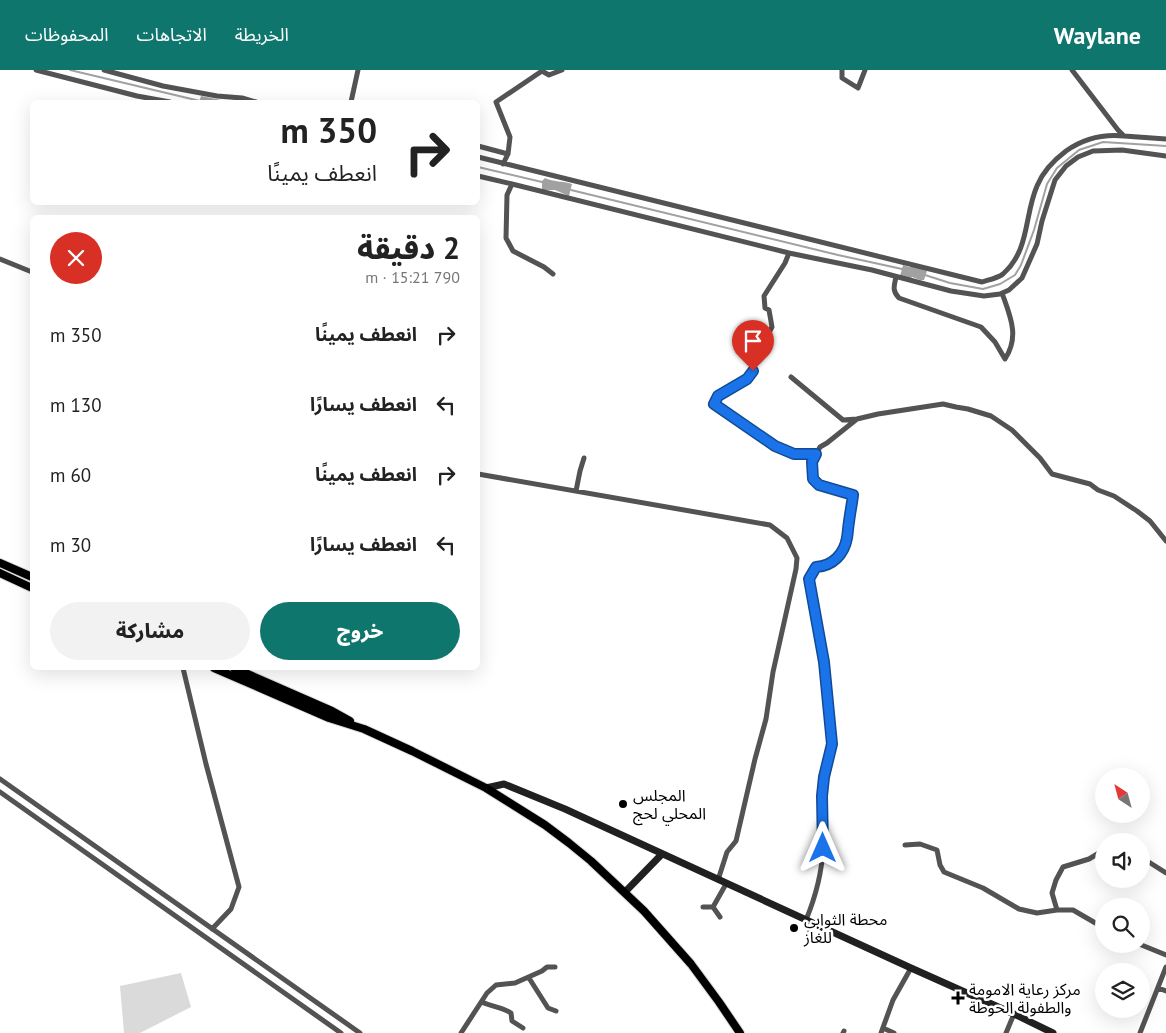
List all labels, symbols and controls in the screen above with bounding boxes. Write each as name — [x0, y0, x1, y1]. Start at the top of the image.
text: Waylane — [1054, 20, 1141, 51]
text: المحفوظات — [25, 23, 109, 46]
text: الاتجاهات — [137, 23, 207, 46]
text: الخريطة — [235, 23, 289, 46]
text: 350 m — [280, 107, 377, 153]
icon: right — [395, 120, 460, 185]
text: انعطف يمينًا — [267, 159, 377, 187]
text: 2 دقيقة — [357, 228, 460, 267]
button: close — [50, 232, 102, 284]
text: 790 m · 15:21 — [365, 267, 460, 287]
pin — [732, 320, 774, 371]
icon: right — [432, 321, 460, 349]
text: انعطف يمينًا — [315, 322, 417, 346]
text: 350 m — [50, 323, 102, 347]
icon: arrive — [739, 327, 767, 355]
icon: left — [432, 391, 460, 419]
text: انعطف يسارًا — [310, 392, 417, 416]
text: 130 m — [50, 393, 102, 417]
icon: right — [432, 461, 460, 489]
text: انعطف يمينًا — [315, 462, 417, 486]
text: 60 m — [50, 463, 91, 487]
icon: left — [432, 531, 460, 559]
text: انعطف يسارًا — [310, 532, 417, 556]
text: 30 m — [50, 533, 91, 557]
button: مشاركة — [50, 602, 250, 660]
button: خروج — [260, 602, 460, 660]
north arrow — [1095, 768, 1150, 822]
map controls — [1095, 768, 1150, 1018]
place label: المجلس المحلي لحج — [633, 785, 706, 826]
marker: المجلس المحلي لحج — [617, 798, 629, 810]
position arrow — [796, 821, 848, 873]
button: sound — [1095, 833, 1150, 888]
button: search — [1095, 898, 1150, 953]
place label: محطة الثوابي للغاز — [803, 909, 887, 947]
marker: محطة الثوابي للغاز — [788, 922, 800, 934]
button: layers — [1095, 963, 1150, 1018]
place label: مركز رعاية الامومة والطفولة الحوطة — [969, 979, 1081, 1017]
marker: مركز رعاية الامومة والطفولة الحوطة — [951, 991, 965, 1005]

